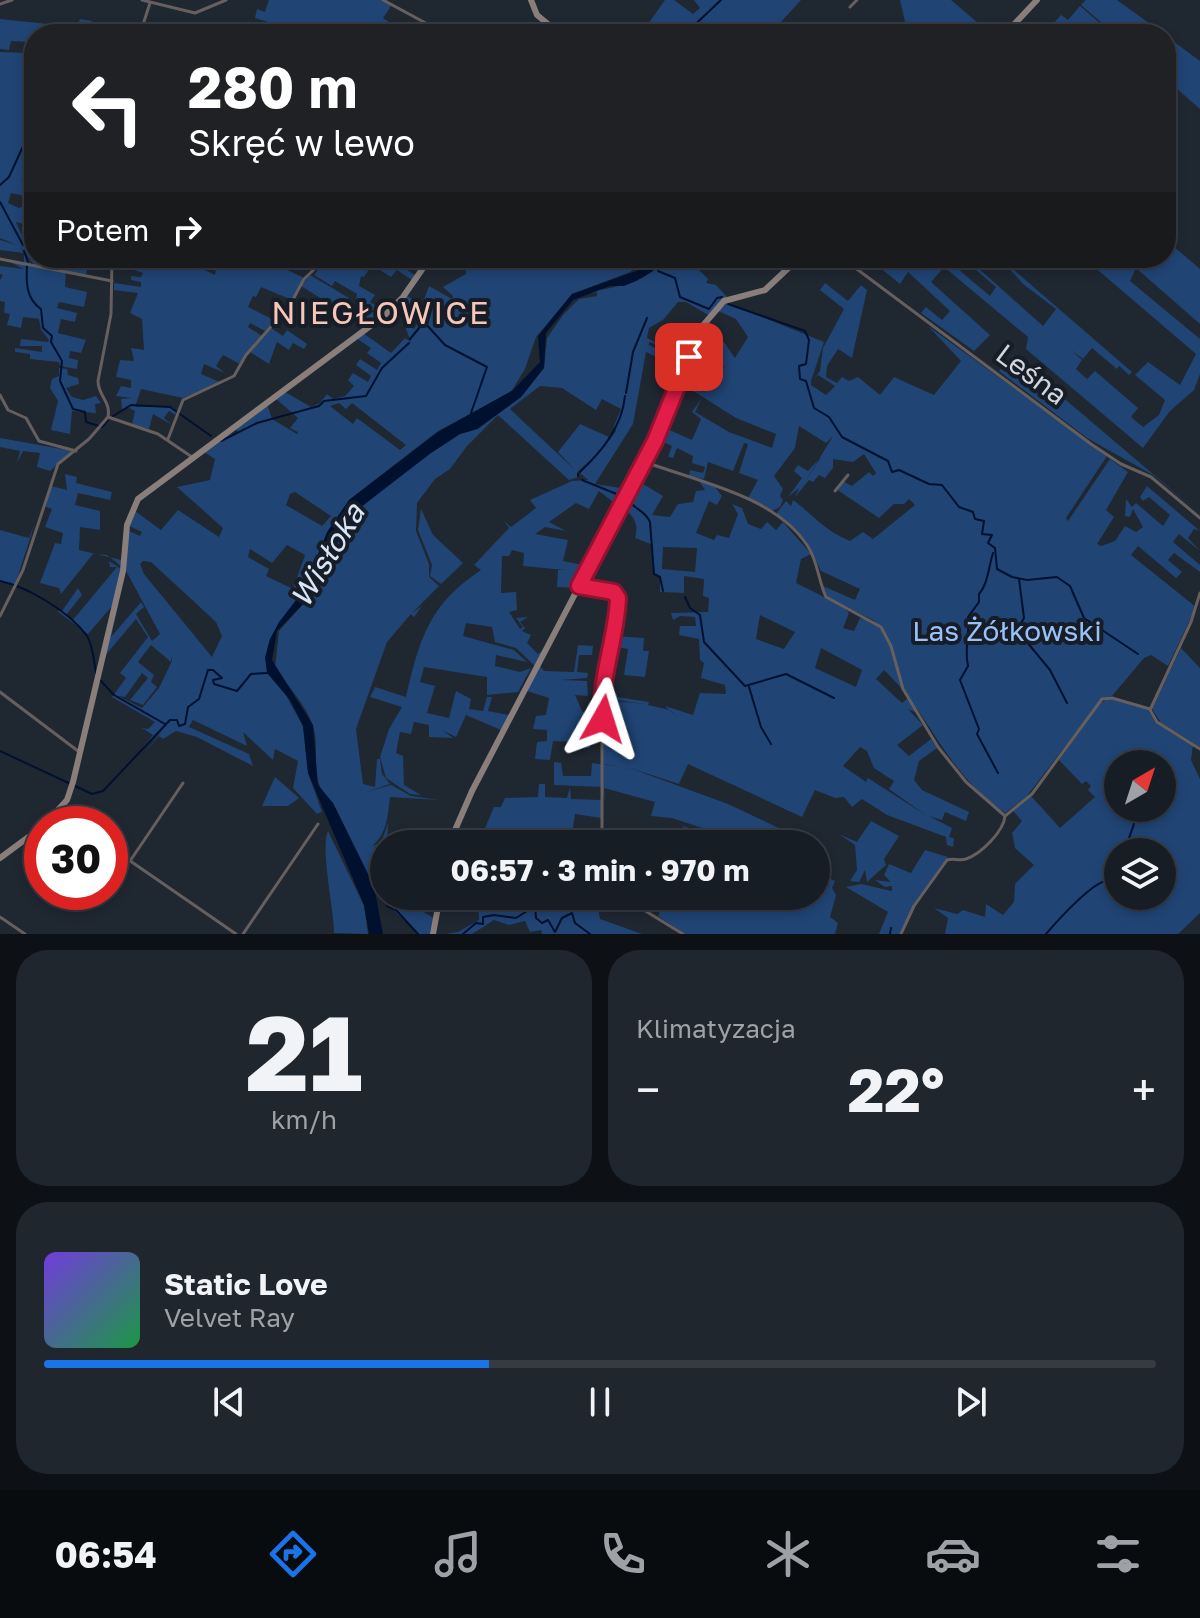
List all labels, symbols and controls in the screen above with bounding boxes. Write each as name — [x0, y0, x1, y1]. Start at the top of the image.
text: 280 m — [188, 53, 357, 120]
icon: left — [56, 56, 160, 160]
text: Skręć w lewo — [188, 121, 415, 164]
icon: right — [165, 208, 209, 252]
text: Potem — [56, 212, 149, 248]
district label: NIEGŁOWICE — [271, 293, 491, 331]
pin — [655, 323, 723, 391]
icon: arrive — [667, 335, 711, 379]
street label: Leśna — [990, 337, 1074, 411]
water label: Wisłoka — [282, 496, 372, 613]
park label: Las Żółkowski — [912, 614, 1102, 647]
position arrow — [561, 677, 645, 761]
north arrow — [1104, 750, 1176, 822]
map controls — [1104, 750, 1176, 910]
speed limit sign: 30 — [24, 806, 128, 910]
button: layers — [1104, 838, 1176, 910]
text: 06:57 · 3 min · 970 m — [450, 852, 750, 888]
text: 21 — [245, 989, 363, 1114]
text: Klimatyzacja — [636, 1013, 796, 1044]
text: 22° — [848, 1053, 944, 1125]
text: − — [636, 1063, 660, 1116]
text: + — [1132, 1063, 1156, 1116]
text: km/h — [271, 1104, 337, 1135]
text: Static Love — [164, 1266, 328, 1302]
text: Velvet Ray — [164, 1302, 295, 1333]
icon: previous — [207, 1380, 251, 1424]
icon: pause — [578, 1380, 622, 1424]
icon: next — [949, 1380, 993, 1424]
icon: directions — [265, 1526, 321, 1582]
icon: music — [430, 1526, 486, 1582]
icon: phone — [595, 1526, 651, 1582]
icon: climate — [760, 1526, 816, 1582]
icon: car — [925, 1526, 981, 1582]
icon: filters — [1090, 1526, 1146, 1582]
text: 06:54 — [54, 1533, 157, 1576]

